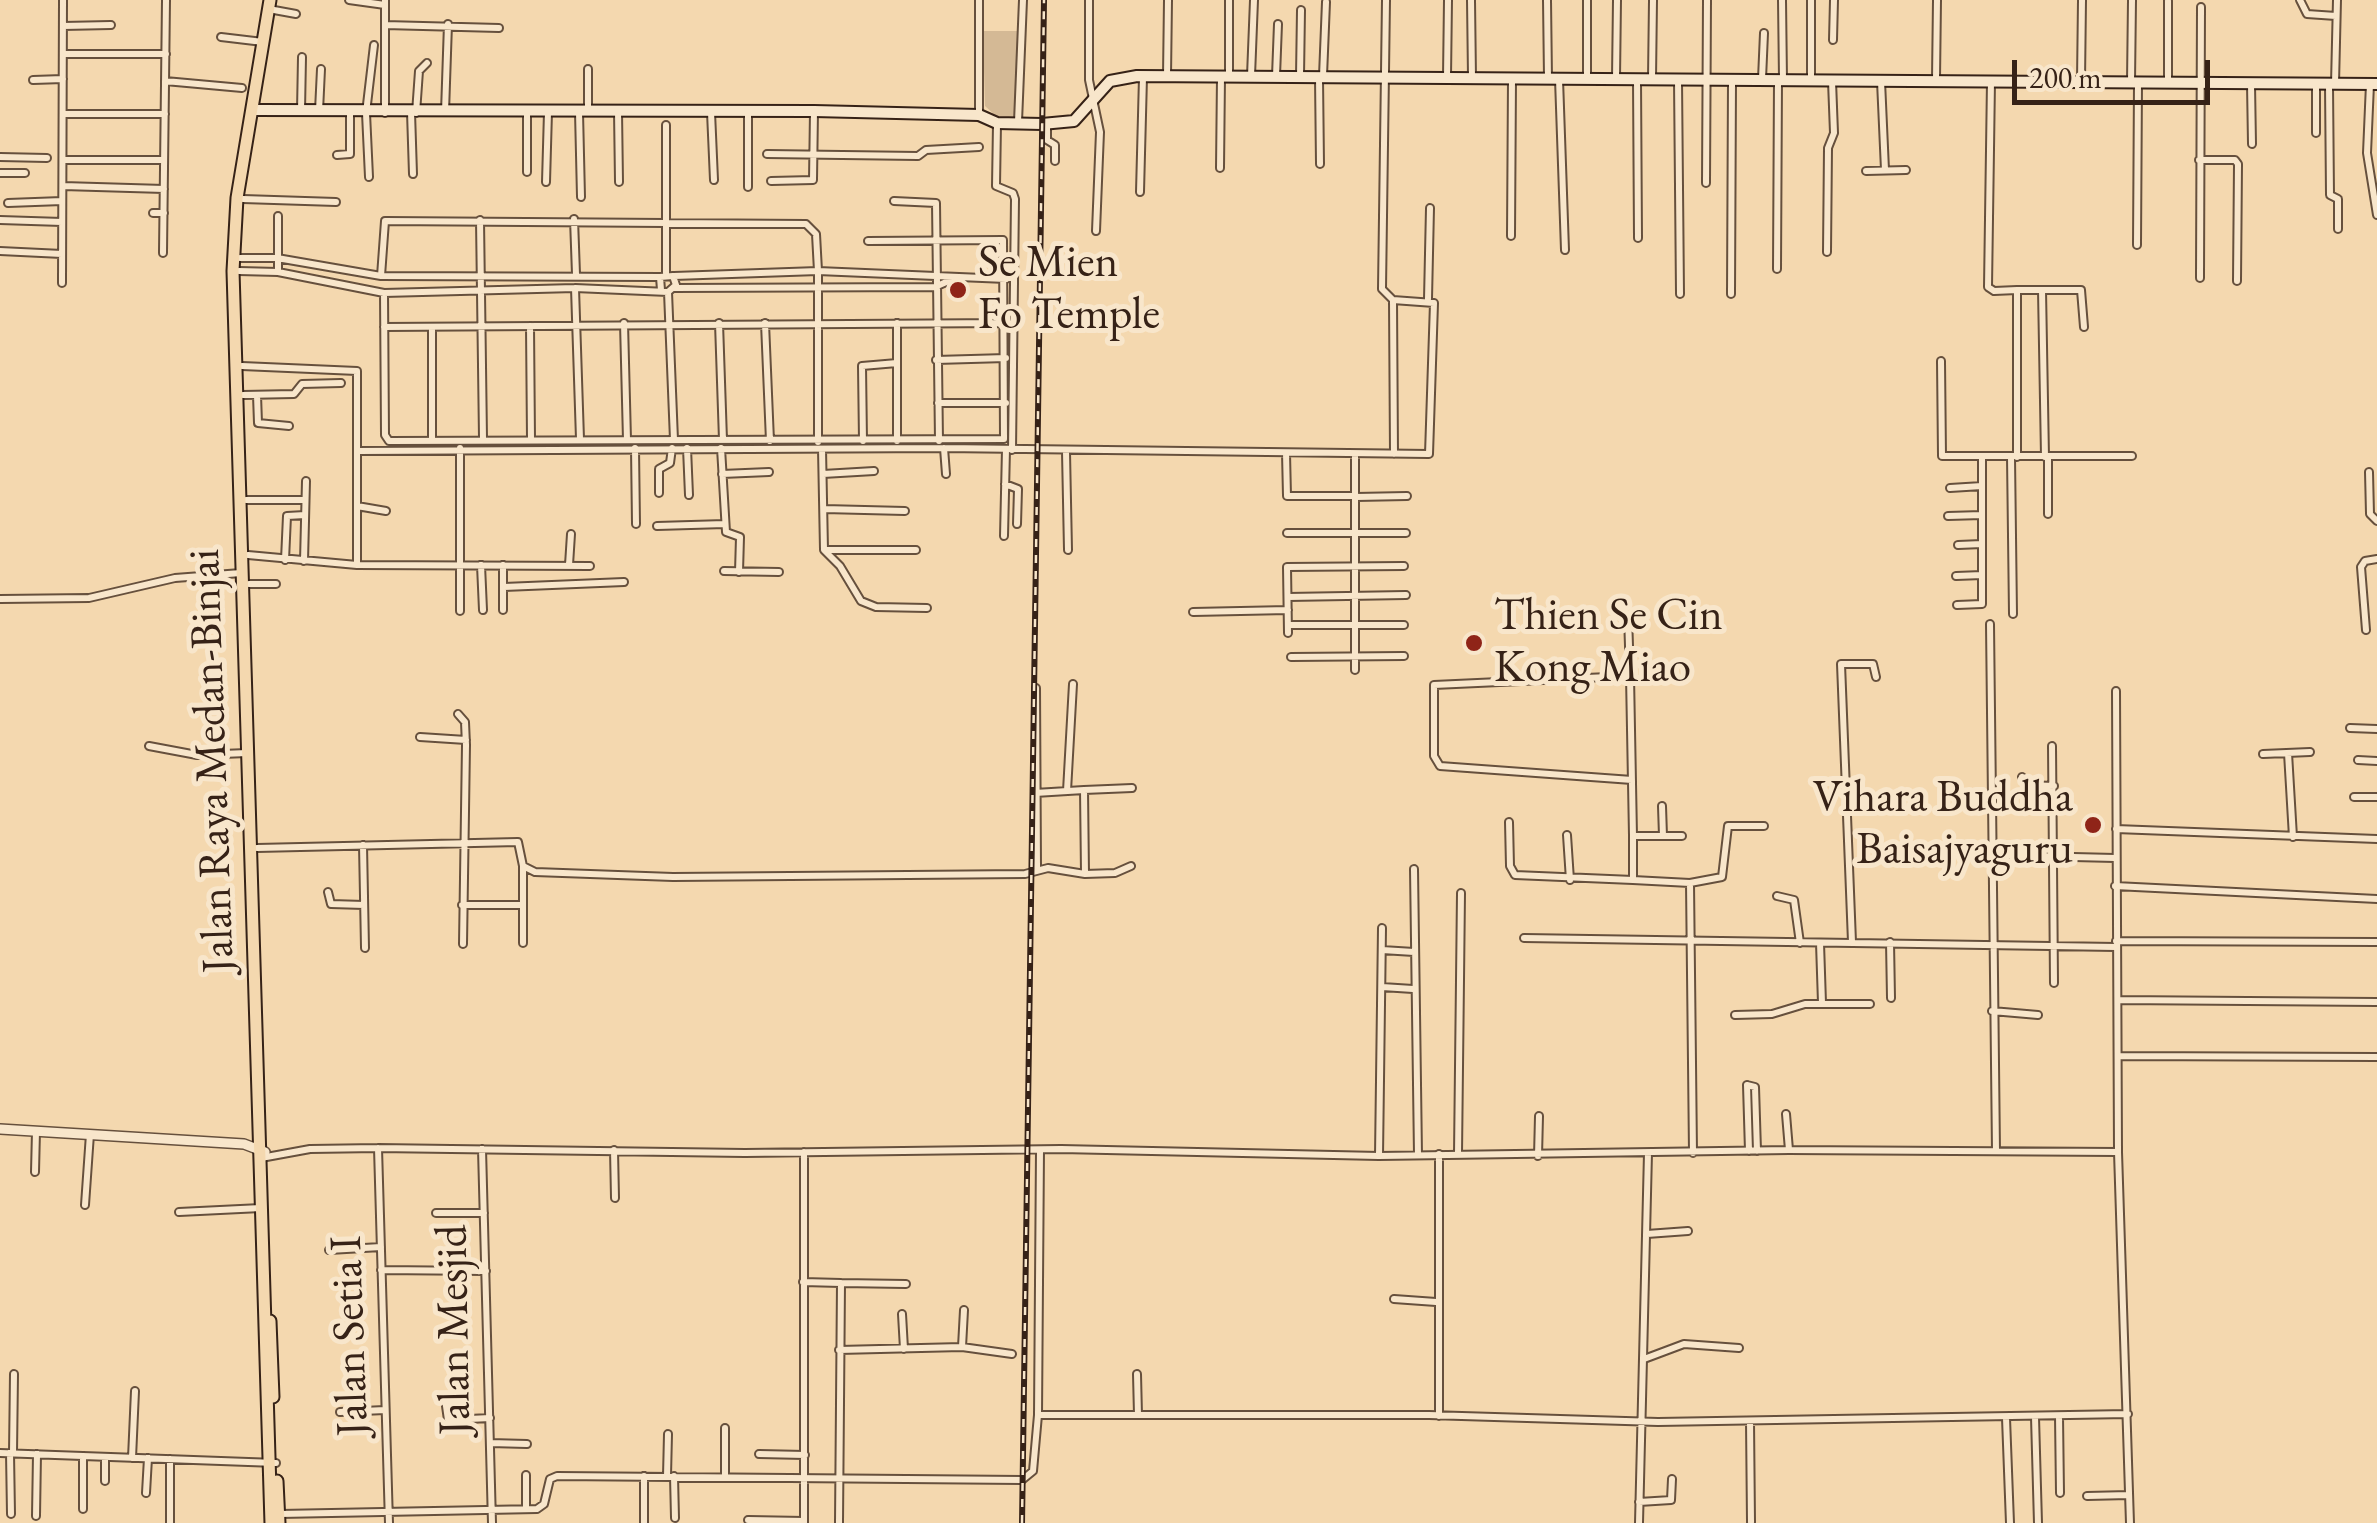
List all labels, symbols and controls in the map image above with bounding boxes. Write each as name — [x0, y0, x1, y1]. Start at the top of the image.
scale bar — [2017, 40, 2214, 102]
text: 200 m — [2029, 58, 2102, 97]
place label: Se Mien Fo Temple — [978, 237, 1160, 343]
marker: Se Mien Fo Temple — [947, 279, 969, 301]
street label: Jalan Raya Medan-Binjai — [179, 548, 247, 974]
place label: Thien Se Cin Kong Miao — [1494, 590, 1723, 696]
marker: Thien Se Cin Kong Miao — [1463, 632, 1485, 654]
place label: Vihara Buddha Baisajyaguru — [1813, 772, 2073, 878]
marker: Vihara Buddha Baisajyaguru — [2082, 814, 2104, 836]
street label: Jalan Mesjid — [426, 1224, 484, 1436]
street label: Jalan Setia I — [321, 1235, 381, 1437]

